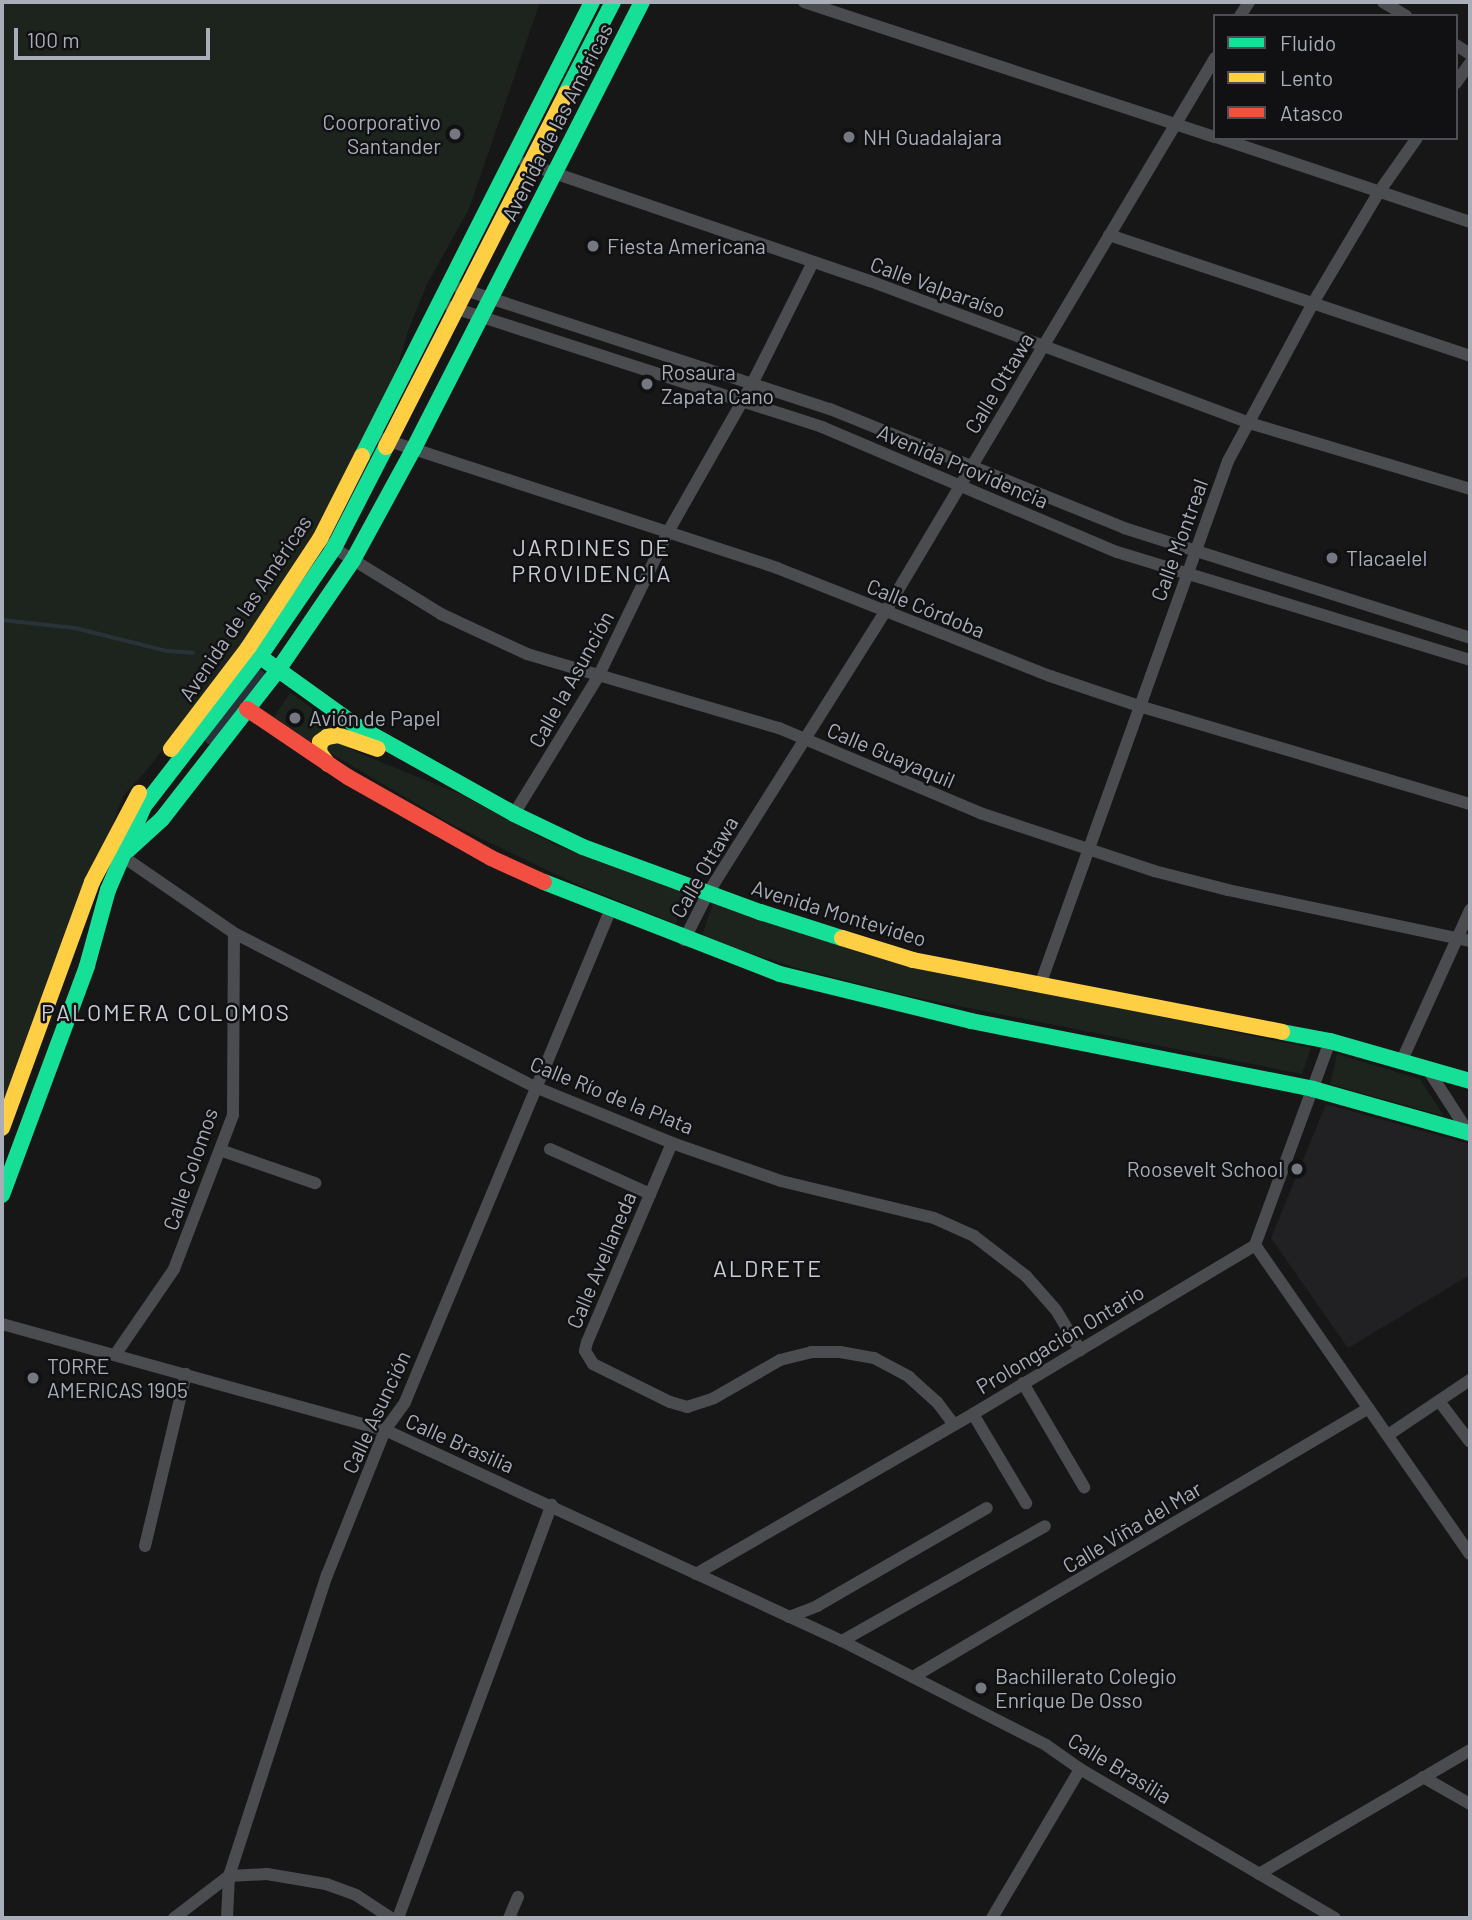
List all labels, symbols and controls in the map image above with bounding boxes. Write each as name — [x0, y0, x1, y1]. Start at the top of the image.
scale bar — [18, 14, 214, 58]
legend — [1213, 14, 1458, 140]
street label: Avenida de las Américas — [496, 19, 618, 225]
text: 100 m — [27, 27, 80, 52]
text: Fluido — [1280, 30, 1336, 55]
text: Lento — [1280, 65, 1333, 90]
text: Atasco — [1280, 100, 1343, 125]
place label: Coorporativo Santander — [323, 109, 441, 159]
place label: NH Guadalajara — [863, 124, 1002, 150]
marker: Coorporativo Santander — [447, 126, 463, 142]
marker: NH Guadalajara — [841, 129, 857, 145]
place label: Fiesta Americana — [607, 233, 766, 259]
marker: Fiesta Americana — [585, 238, 601, 254]
street label: Calle Valparaíso — [867, 251, 1009, 323]
street label: Calle Ottawa — [959, 328, 1039, 438]
place label: Rosaura Zapata Cano — [661, 359, 774, 409]
marker: Rosaura Zapata Cano — [639, 376, 655, 392]
street label: Avenida Providencia — [874, 419, 1052, 513]
street label: Calle Montreal — [1145, 476, 1213, 604]
street label: Avenida de las Américas — [173, 510, 317, 706]
district label: JARDINES DE PROVIDENCIA — [513, 533, 671, 587]
place label: Tlacaelel — [1346, 545, 1427, 571]
marker: Tlacaelel — [1324, 550, 1340, 566]
street label: Calle Córdoba — [863, 573, 989, 643]
street label: Calle la Asunción — [523, 606, 619, 752]
place label: Avión de Papel — [309, 705, 441, 731]
marker: Avión de Papel — [287, 710, 303, 726]
street label: Calle Guayaquil — [823, 717, 959, 793]
street label: Calle Ottawa — [665, 812, 743, 922]
street label: Avenida Montevideo — [749, 874, 929, 952]
district label: PALOMERA COLOMOS — [43, 998, 289, 1026]
street label: Calle Río de la Plata — [527, 1051, 697, 1139]
street label: Calle Colomos — [157, 1105, 223, 1233]
place label: Roosevelt School — [1127, 1156, 1283, 1182]
marker: Roosevelt School — [1289, 1161, 1305, 1177]
street label: Calle Avellaneda — [561, 1188, 641, 1332]
district label: ALDRETE — [714, 1254, 822, 1282]
street label: Prolongación Ontario — [972, 1279, 1148, 1399]
street label: Calle Asunción — [337, 1347, 415, 1477]
place label: TORRE AMERICAS 1905 — [47, 1353, 188, 1403]
marker: TORRE AMERICAS 1905 — [25, 1370, 41, 1386]
street label: Calle Brasilia — [402, 1408, 518, 1478]
street label: Calle Viña del Mar — [1058, 1476, 1206, 1578]
place label: Bachillerato Colegio Enrique De Osso — [995, 1663, 1177, 1713]
marker: Bachillerato Colegio Enrique De Osso — [973, 1680, 989, 1696]
street label: Calle Brasilia — [1064, 1727, 1176, 1809]

